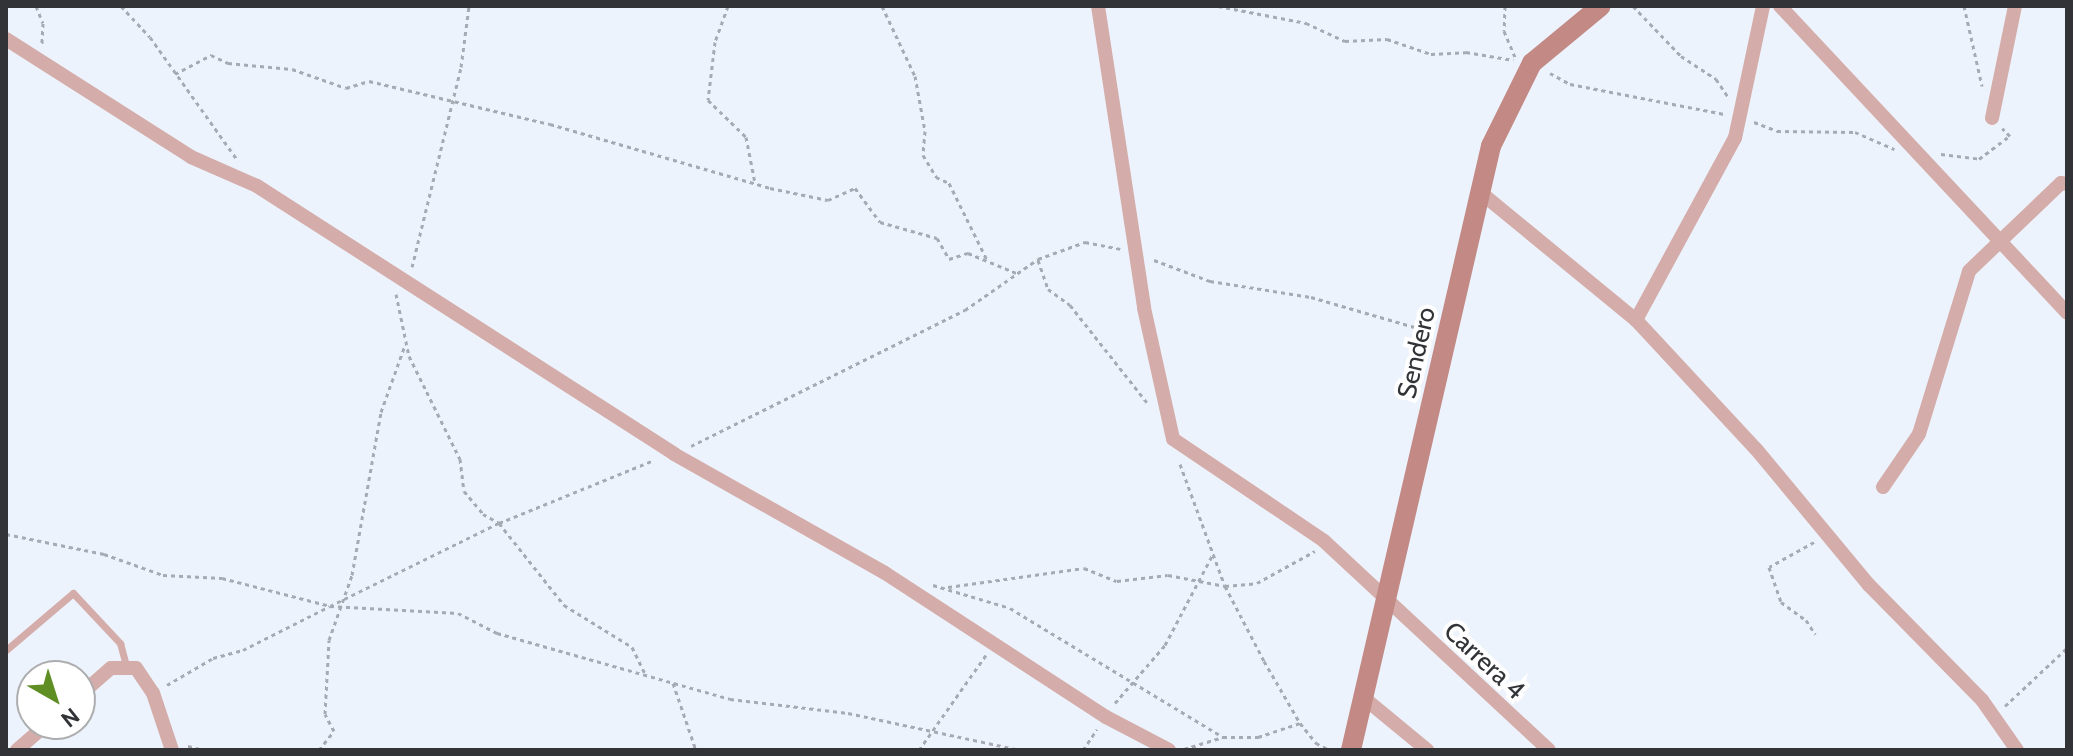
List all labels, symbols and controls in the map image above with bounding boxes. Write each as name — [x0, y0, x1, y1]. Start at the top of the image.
street label: Sendero — [1391, 304, 1443, 402]
street label: Carrera 4 — [1437, 616, 1531, 706]
north arrow — [16, 660, 96, 740]
text: N — [56, 702, 85, 733]

